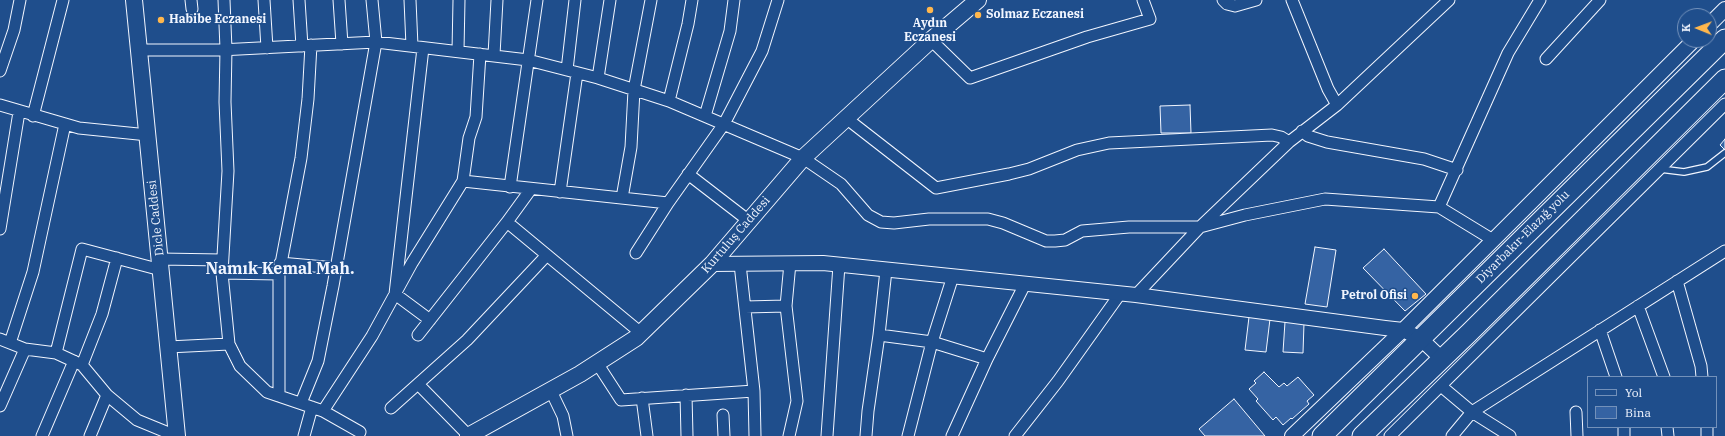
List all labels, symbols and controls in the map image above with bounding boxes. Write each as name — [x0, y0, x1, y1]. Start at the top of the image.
marker: Aydın Eczanesi — [925, 5, 935, 15]
place label: Solmaz Eczanesi — [986, 8, 1084, 22]
north arrow — [1677, 8, 1717, 48]
marker: Solmaz Eczanesi — [973, 10, 983, 20]
place label: Habibe Eczanesi — [169, 13, 266, 27]
marker: Habibe Eczanesi — [156, 15, 166, 25]
place label: Aydın Eczanesi — [904, 17, 956, 45]
text: K — [1679, 23, 1693, 32]
street label: Dicle Caddesi — [145, 179, 167, 257]
street label: Diyarbakır-Elazığ yolu — [1473, 187, 1573, 287]
street label: Kurtuluş Caddesi — [699, 194, 773, 276]
district label: Namık Kemal Mah. — [205, 259, 355, 279]
place label: Petrol Ofisi — [1341, 289, 1407, 303]
marker: Petrol Ofisi — [1410, 291, 1420, 301]
legend — [1587, 376, 1717, 428]
text: Yol — [1625, 385, 1642, 400]
text: Bina — [1625, 405, 1651, 420]

